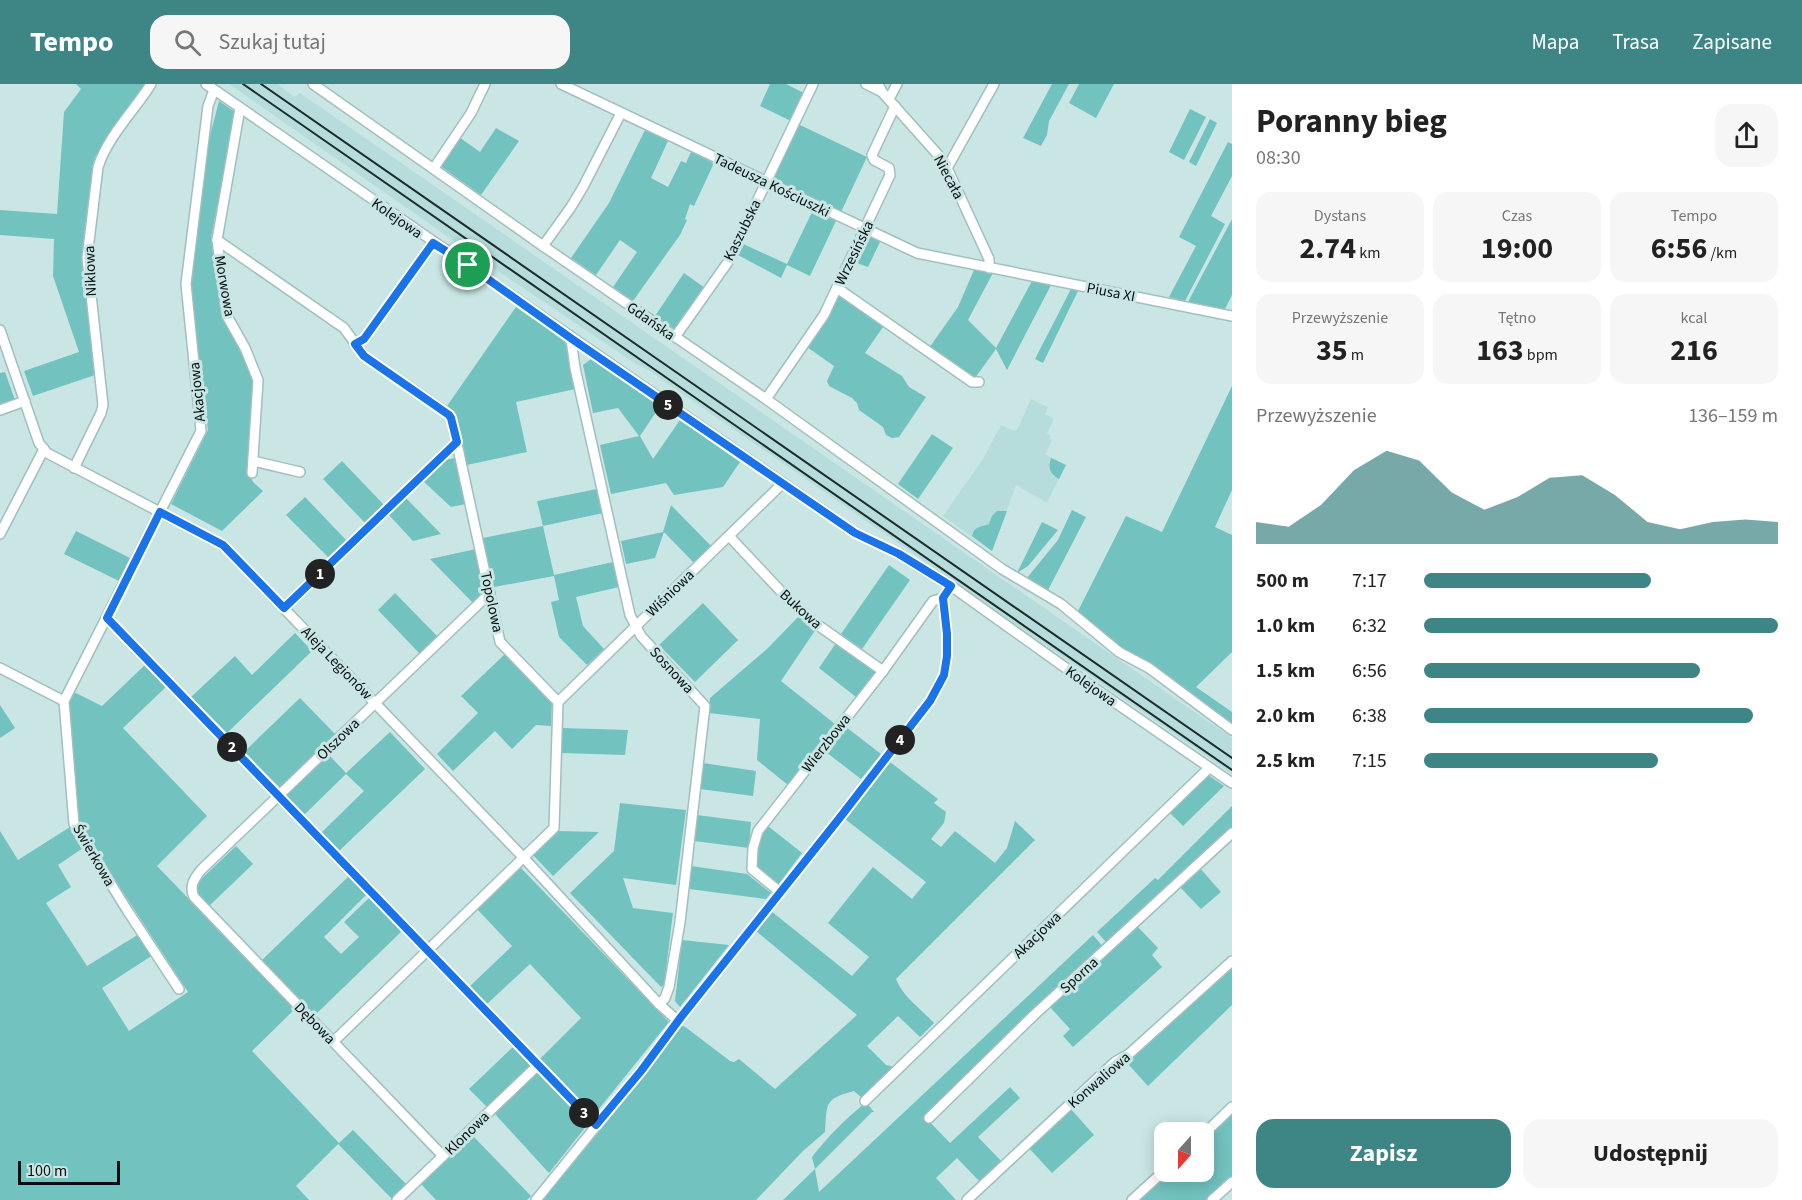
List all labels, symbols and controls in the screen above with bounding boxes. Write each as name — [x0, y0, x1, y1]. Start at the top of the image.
search box — [150, 15, 570, 69]
text: Tempo — [30, 22, 114, 62]
icon: search — [171, 26, 204, 59]
text: Szukaj tutaj — [219, 26, 326, 58]
text: Mapa — [1531, 27, 1579, 57]
text: Trasa — [1612, 27, 1659, 57]
text: Zapisane — [1692, 27, 1772, 57]
text: Poranny bieg — [1256, 98, 1447, 145]
button: share — [1715, 104, 1778, 167]
text: 08:30 — [1256, 144, 1301, 172]
street label: Tadeusza Kościuszki — [710, 148, 833, 223]
street label: Niecała — [928, 152, 969, 203]
street label: Kolejowa — [367, 193, 426, 244]
street label: Kaszubska — [718, 196, 766, 265]
text: Dystans — [1314, 205, 1366, 227]
text: Czas — [1502, 205, 1532, 227]
text: Tempo — [1671, 205, 1717, 227]
street label: Wrzesińska — [830, 217, 879, 289]
text: 2.74 — [1300, 227, 1356, 270]
text: 19:00 — [1481, 227, 1553, 270]
text: 6:56 — [1651, 227, 1707, 270]
pin — [442, 239, 493, 290]
text: km — [1356, 242, 1380, 264]
text: /km — [1707, 242, 1737, 264]
street label: Niklowa — [79, 245, 102, 297]
icon: arrive — [451, 248, 484, 281]
street label: Morwowa — [209, 254, 240, 318]
street label: Piusa XI — [1085, 278, 1137, 307]
street label: Gdańska — [622, 297, 679, 346]
text: Przewyższenie — [1292, 307, 1388, 329]
text: Tętno — [1498, 307, 1536, 329]
text: kcal — [1681, 307, 1707, 329]
text: 35 — [1316, 329, 1348, 372]
text: 163 — [1476, 329, 1524, 372]
text: 216 — [1670, 329, 1718, 372]
text: m — [1348, 344, 1364, 366]
text: bpm — [1524, 344, 1558, 366]
street label: Akacjowa — [184, 361, 211, 423]
pin: 5 — [653, 390, 683, 420]
text: 5 — [664, 394, 672, 416]
text: Przewyższenie — [1256, 402, 1377, 430]
text: 136–159 m — [1688, 402, 1778, 430]
pin: 1 — [305, 559, 335, 589]
text: 1 — [316, 563, 324, 585]
street label: Wiśniowa — [641, 565, 699, 622]
text: 500 m — [1256, 567, 1309, 595]
text: 7:17 — [1352, 567, 1387, 595]
street label: Topolowa — [475, 570, 508, 634]
street label: Bukowa — [775, 585, 826, 634]
text: 1.0 km — [1256, 612, 1315, 640]
text: 6:32 — [1352, 612, 1387, 640]
street label: Aleja Legionów — [296, 622, 377, 705]
street label: Sosnowa — [645, 642, 699, 698]
text: 1.5 km — [1256, 657, 1315, 685]
text: 6:56 — [1352, 657, 1387, 685]
street label: Kolejowa — [1061, 661, 1120, 712]
text: 2.0 km — [1256, 702, 1315, 730]
text: 6:38 — [1352, 702, 1387, 730]
street label: Wierzbowa — [797, 710, 856, 777]
street label: Olszowa — [312, 714, 365, 765]
pin: 4 — [885, 725, 915, 755]
text: 4 — [896, 729, 904, 751]
pin: 2 — [217, 732, 247, 762]
text: 2 — [228, 736, 236, 758]
text: 2.5 km — [1256, 747, 1315, 775]
text: 7:15 — [1352, 747, 1387, 775]
street label: Świerkowa — [67, 820, 120, 890]
street label: Akacjowa — [1009, 907, 1066, 964]
street label: Sporna — [1055, 952, 1103, 998]
street label: Dębowa — [289, 998, 340, 1049]
street label: Konwaliowa — [1063, 1047, 1135, 1114]
pin: 3 — [569, 1098, 599, 1128]
text: 3 — [580, 1102, 588, 1124]
street label: Klonowa — [440, 1107, 494, 1160]
button: Zapisz — [1256, 1119, 1511, 1188]
button: Udostępnij — [1523, 1119, 1778, 1188]
north arrow — [1154, 1122, 1214, 1182]
map controls — [1154, 1122, 1214, 1182]
scale bar — [18, 1158, 120, 1186]
text: 100 m — [27, 1160, 67, 1182]

